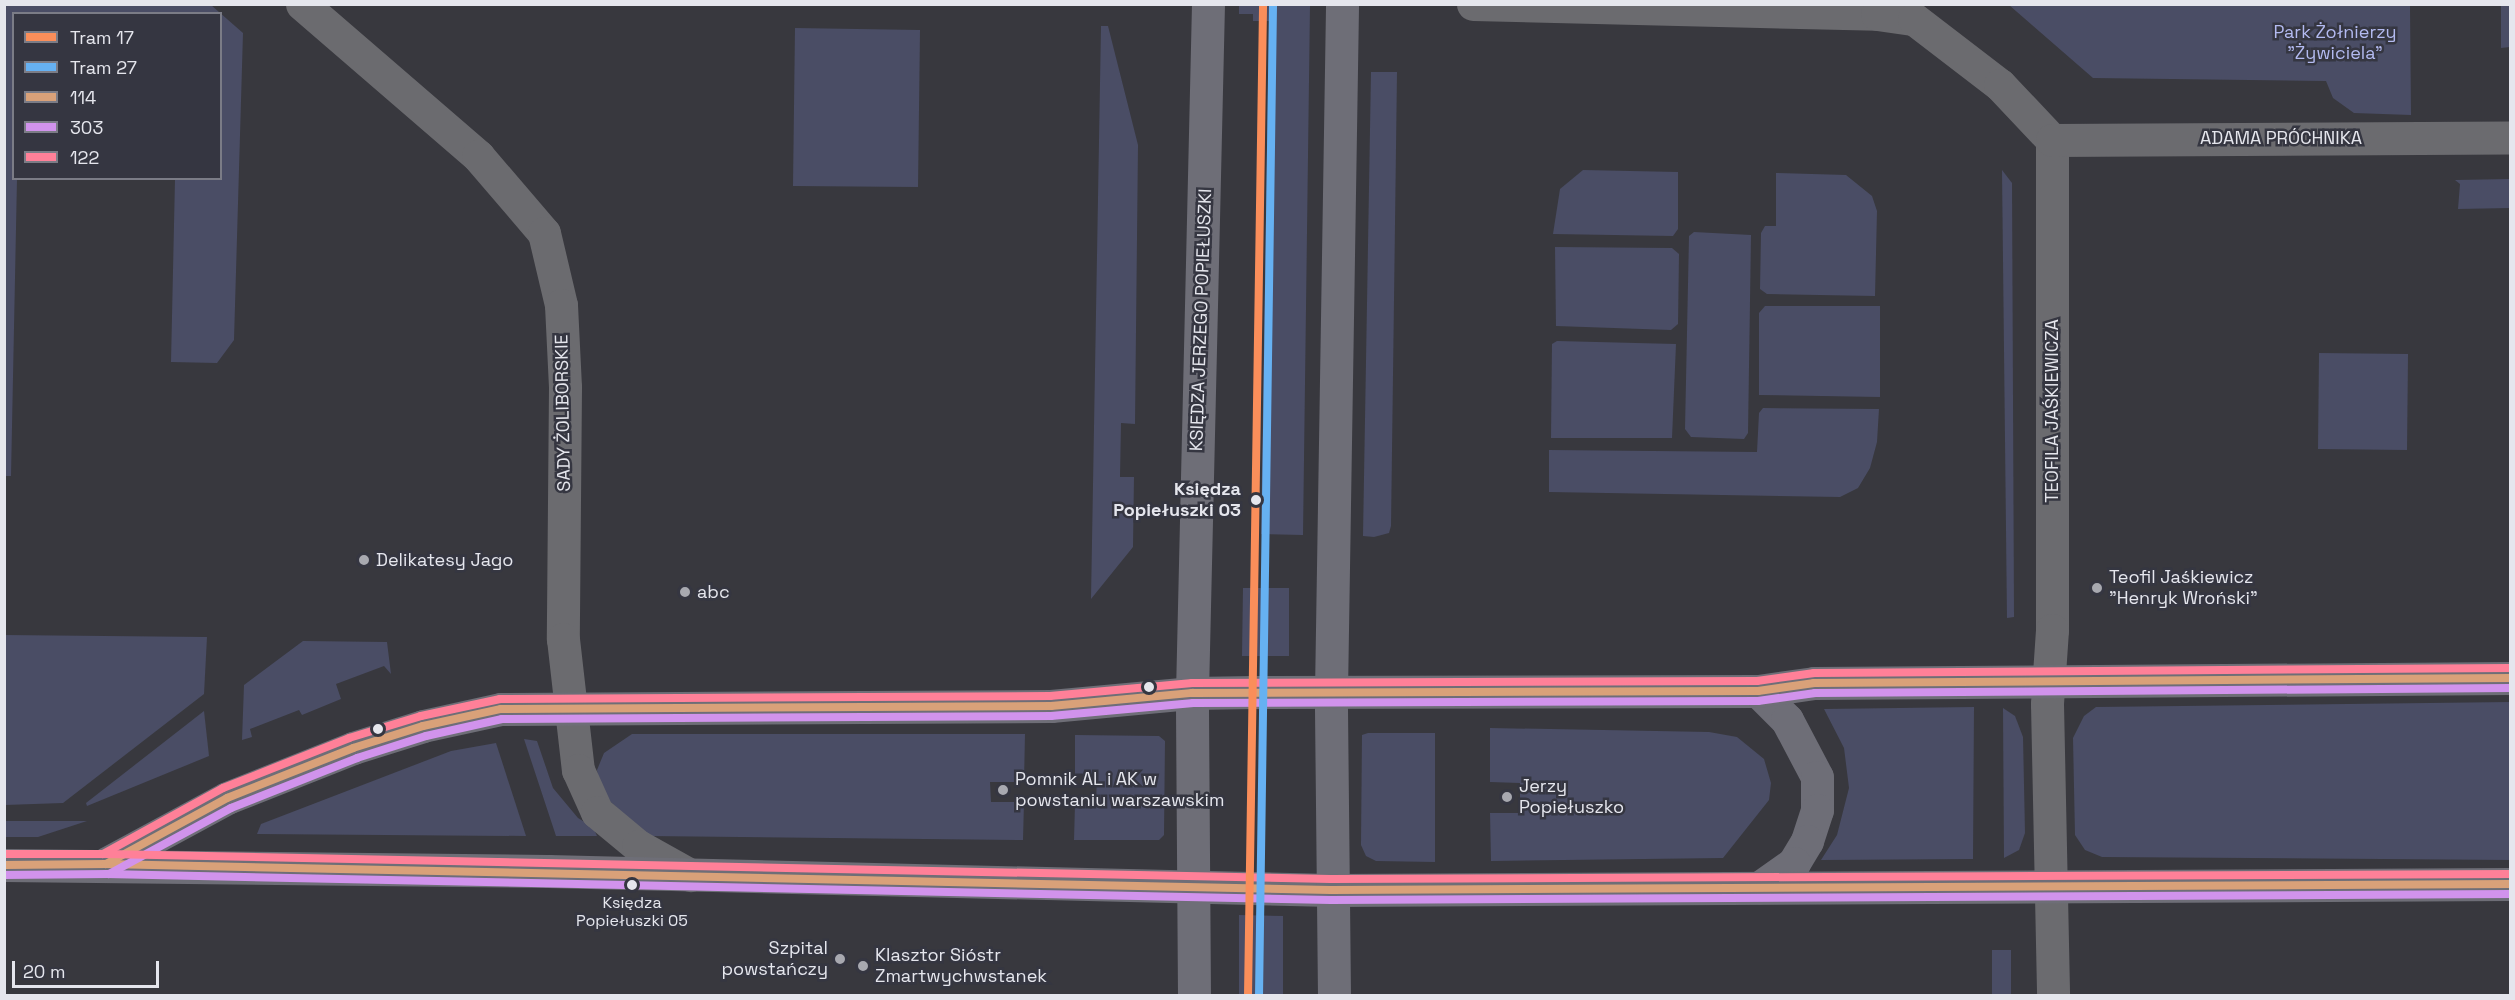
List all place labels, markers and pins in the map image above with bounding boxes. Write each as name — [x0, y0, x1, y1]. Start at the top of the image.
place label: Księdza Popiełuszki 03 — [1113, 479, 1241, 522]
marker: Księdza Popiełuszki 03 — [1246, 490, 1266, 510]
place label: Delikatesy Jago — [376, 549, 513, 571]
marker: Delikatesy Jago — [357, 553, 371, 567]
place label: Teofil Jaśkiewicz "Henryk Wroński" — [2109, 567, 2258, 610]
place label: abc — [697, 581, 730, 603]
marker: Teofil Jaśkiewicz "Henryk Wroński" — [2090, 581, 2104, 595]
marker: abc — [678, 585, 692, 599]
unlabelled marker — [1143, 681, 1155, 693]
unlabelled marker — [372, 723, 384, 735]
place label: Pomnik AL i AK w powstaniu warszawskim — [1015, 769, 1224, 812]
place label: Jerzy Popiełuszko — [1519, 776, 1624, 818]
marker: Pomnik AL i AK w powstaniu warszawskim — [996, 783, 1010, 797]
marker: Jerzy Popiełuszko — [1500, 790, 1514, 804]
marker: Księdza Popiełuszki 05 — [626, 879, 638, 891]
place label: Księdza Popiełuszki 05 — [576, 893, 688, 931]
place label: Szpital powstańczy — [721, 938, 828, 980]
place label: Klasztor Sióstr Zmartwychwstanek — [875, 945, 1047, 988]
marker: Szpital powstańczy — [833, 952, 847, 966]
marker: Klasztor Sióstr Zmartwychwstanek — [856, 959, 870, 973]

